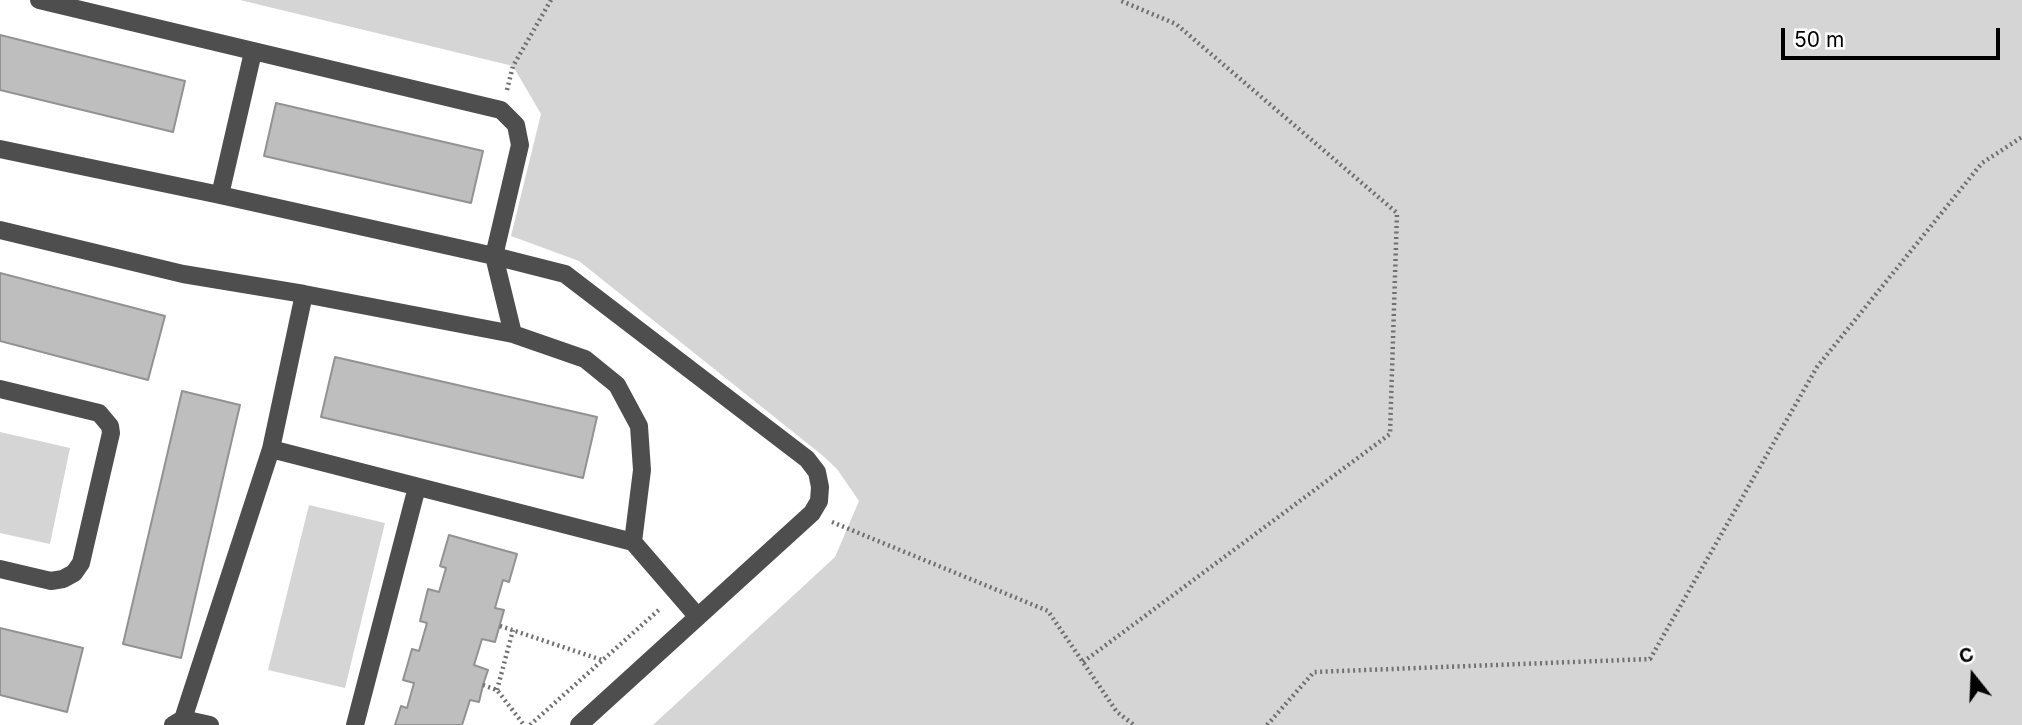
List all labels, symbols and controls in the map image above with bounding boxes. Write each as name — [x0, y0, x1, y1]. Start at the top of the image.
scale bar — [1784, 14, 2003, 58]
text: 50 m — [1794, 27, 1844, 52]
north arrow — [1938, 641, 2008, 711]
text: С — [1956, 642, 1977, 669]

